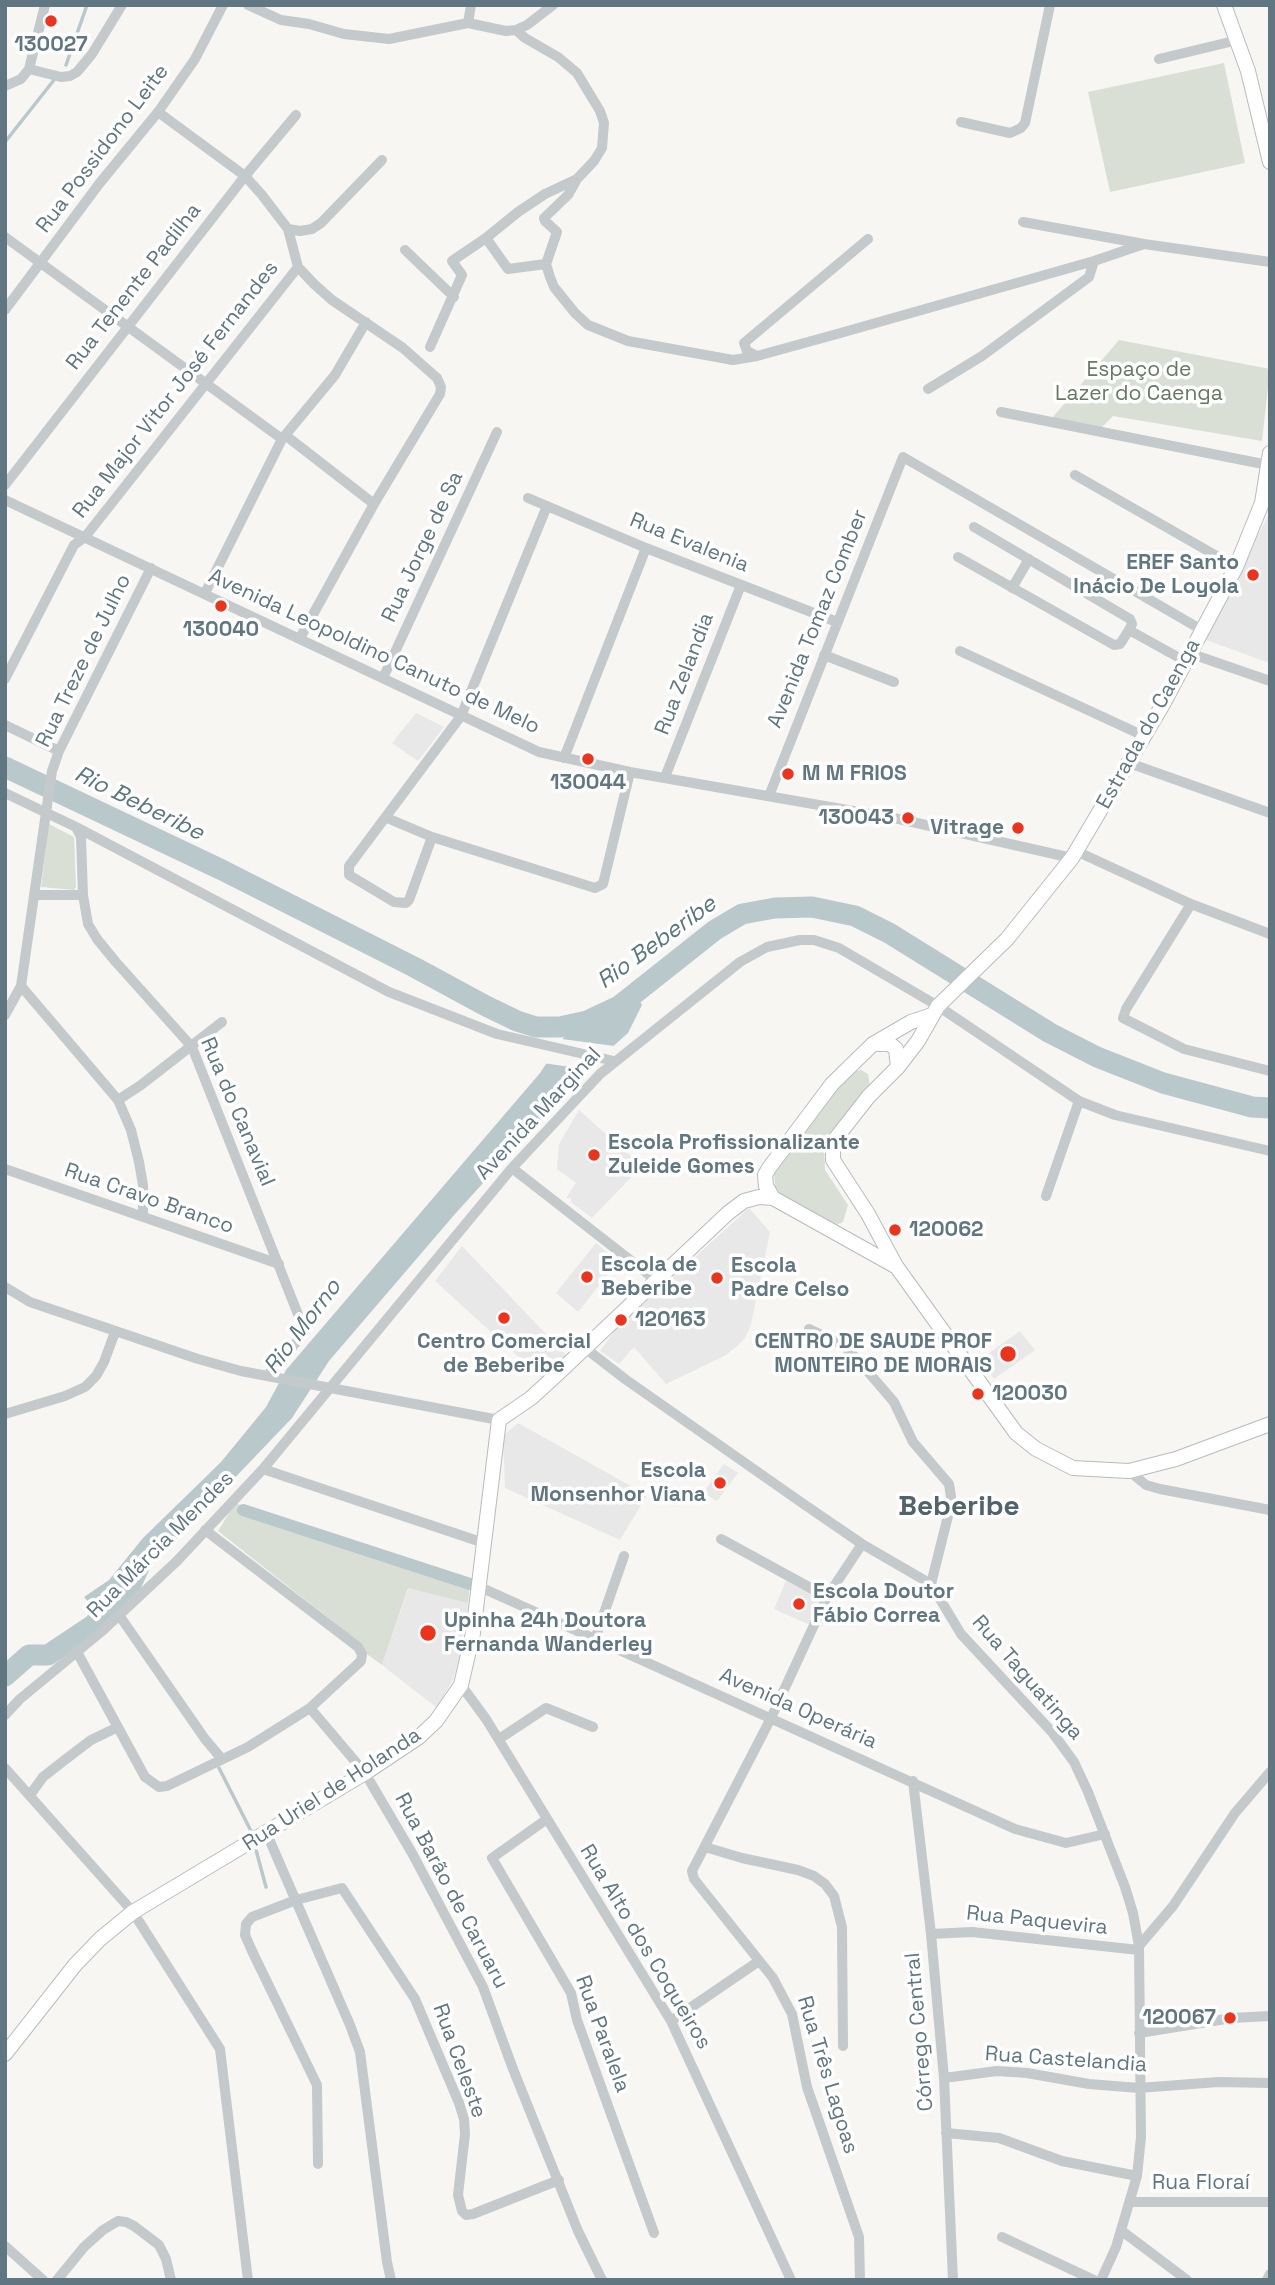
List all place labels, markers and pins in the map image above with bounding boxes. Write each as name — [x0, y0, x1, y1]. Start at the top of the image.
marker: 130027 — [43, 13, 59, 29]
place label: 130027 — [14, 32, 88, 58]
place label: EREF Santo Inácio De Loyola — [1073, 550, 1239, 600]
marker: EREF Santo Inácio De Loyola — [1245, 567, 1261, 583]
marker: 130040 — [213, 598, 229, 614]
place label: 130040 — [183, 617, 259, 643]
marker: 130044 — [580, 751, 596, 767]
place label: M M FRIOS — [802, 761, 907, 787]
marker: M M FRIOS — [780, 766, 796, 782]
place label: 130044 — [550, 770, 626, 796]
place label: 130043 — [818, 805, 894, 831]
marker: 130043 — [900, 810, 916, 826]
place label: Vitrage — [930, 815, 1004, 841]
marker: Vitrage — [1010, 820, 1026, 836]
place label: Escola Profissionalizante Zuleide Gomes — [608, 1130, 860, 1180]
marker: Escola Profissionalizante Zuleide Gomes — [586, 1147, 602, 1163]
place label: 120062 — [909, 1217, 984, 1243]
marker: 120062 — [887, 1222, 903, 1238]
place label: Escola de Beberibe — [601, 1252, 697, 1302]
place label: Escola Padre Celso — [731, 1253, 849, 1303]
marker: Escola de Beberibe — [579, 1269, 595, 1285]
marker: Escola Padre Celso — [709, 1270, 725, 1286]
place label: 120163 — [635, 1307, 706, 1333]
marker: Centro Comercial de Beberibe — [496, 1310, 512, 1326]
marker: 120163 — [613, 1312, 629, 1328]
place label: Centro Comercial de Beberibe — [417, 1329, 591, 1379]
place label: CENTRO DE SAUDE PROF MONTEIRO DE MORAIS — [754, 1329, 992, 1379]
marker: CENTRO DE SAUDE PROF MONTEIRO DE MORAIS — [998, 1344, 1018, 1364]
place label: 120030 — [992, 1381, 1068, 1407]
marker: 120030 — [970, 1386, 986, 1402]
place label: Escola Monsenhor Viana — [530, 1458, 706, 1508]
marker: Escola Monsenhor Viana — [712, 1475, 728, 1491]
place label: Escola Doutor Fábio Correa — [813, 1579, 954, 1629]
marker: Escola Doutor Fábio Correa — [791, 1596, 807, 1612]
place label: Upinha 24h Doutora Fernanda Wanderley — [444, 1608, 653, 1658]
marker: Upinha 24h Doutora Fernanda Wanderley — [418, 1623, 438, 1643]
place label: 120067 — [1143, 2005, 1216, 2031]
marker: 120067 — [1222, 2010, 1238, 2026]

